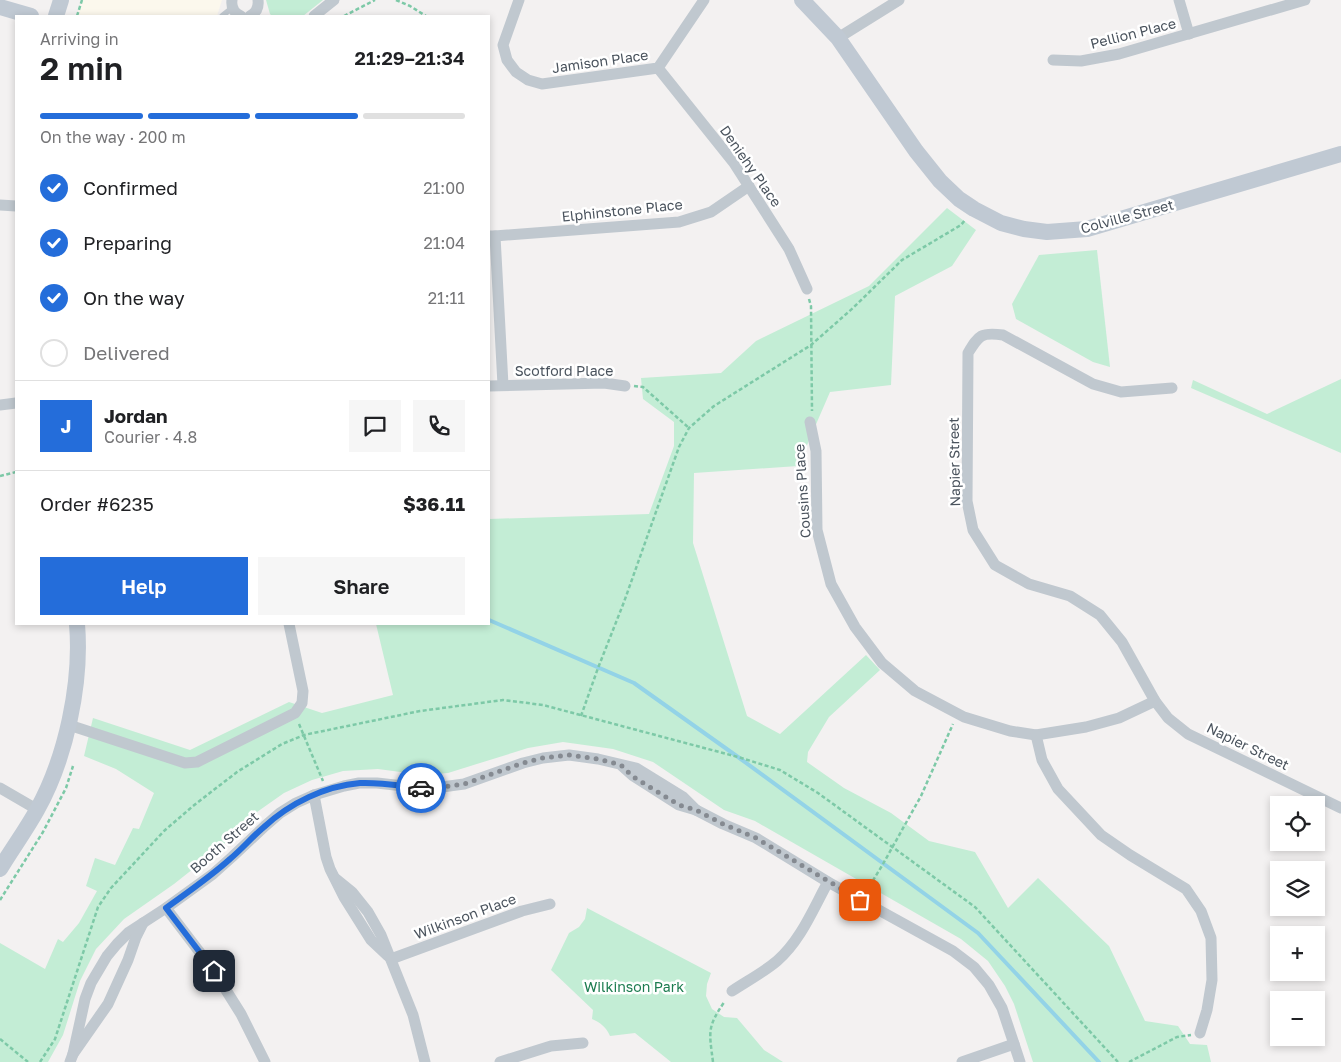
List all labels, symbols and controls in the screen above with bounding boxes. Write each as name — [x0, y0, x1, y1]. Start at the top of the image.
street label: Pellion Place — [1088, 14, 1178, 52]
text: Arriving in — [40, 29, 119, 49]
text: 21:29–21:34 — [355, 46, 465, 69]
street label: Jamison Place — [551, 46, 649, 76]
text: 2 min — [40, 49, 123, 87]
street label: Deniehy Place — [717, 122, 785, 210]
text: On the way · 200 m — [40, 127, 186, 147]
icon: check — [40, 174, 68, 202]
text: Confirmed — [83, 176, 178, 199]
text: 21:00 — [423, 178, 465, 198]
street label: Elphinstone Place — [561, 195, 683, 225]
street label: Colville Street — [1079, 195, 1175, 237]
icon: check — [40, 229, 68, 257]
text: Preparing — [83, 231, 172, 254]
text: 21:04 — [423, 233, 465, 253]
icon: check — [40, 284, 68, 312]
text: On the way — [83, 286, 185, 309]
text: 21:11 — [428, 288, 465, 308]
text: Delivered — [83, 341, 170, 364]
street label: Scotford Place — [515, 362, 613, 379]
button: chat — [349, 400, 401, 452]
button: phone — [413, 400, 465, 452]
text: Jordan — [104, 404, 168, 427]
text: J — [61, 414, 71, 437]
street label: Napier Street — [945, 417, 963, 507]
text: Courier · 4.8 — [104, 427, 197, 447]
street label: Cousins Place — [790, 443, 814, 539]
text: Order #6235 — [40, 492, 154, 515]
text: $36.11 — [403, 492, 465, 515]
button: Help — [40, 557, 248, 615]
button: Share — [258, 557, 465, 615]
street label: Napier Street — [1204, 719, 1292, 773]
courier — [396, 763, 446, 813]
icon: car — [407, 774, 435, 802]
map controls — [1270, 796, 1325, 1046]
button: locate — [1270, 796, 1325, 851]
street label: Booth Street — [186, 808, 262, 876]
button: layers — [1270, 861, 1325, 916]
pin — [839, 879, 881, 921]
icon: bag — [846, 886, 874, 914]
street label: Wilkinson Place — [412, 890, 518, 942]
button: + — [1270, 926, 1325, 981]
pin — [193, 950, 235, 992]
icon: home — [200, 957, 228, 985]
park label: Wilkinson Park — [584, 978, 684, 995]
button: − — [1270, 991, 1325, 1046]

